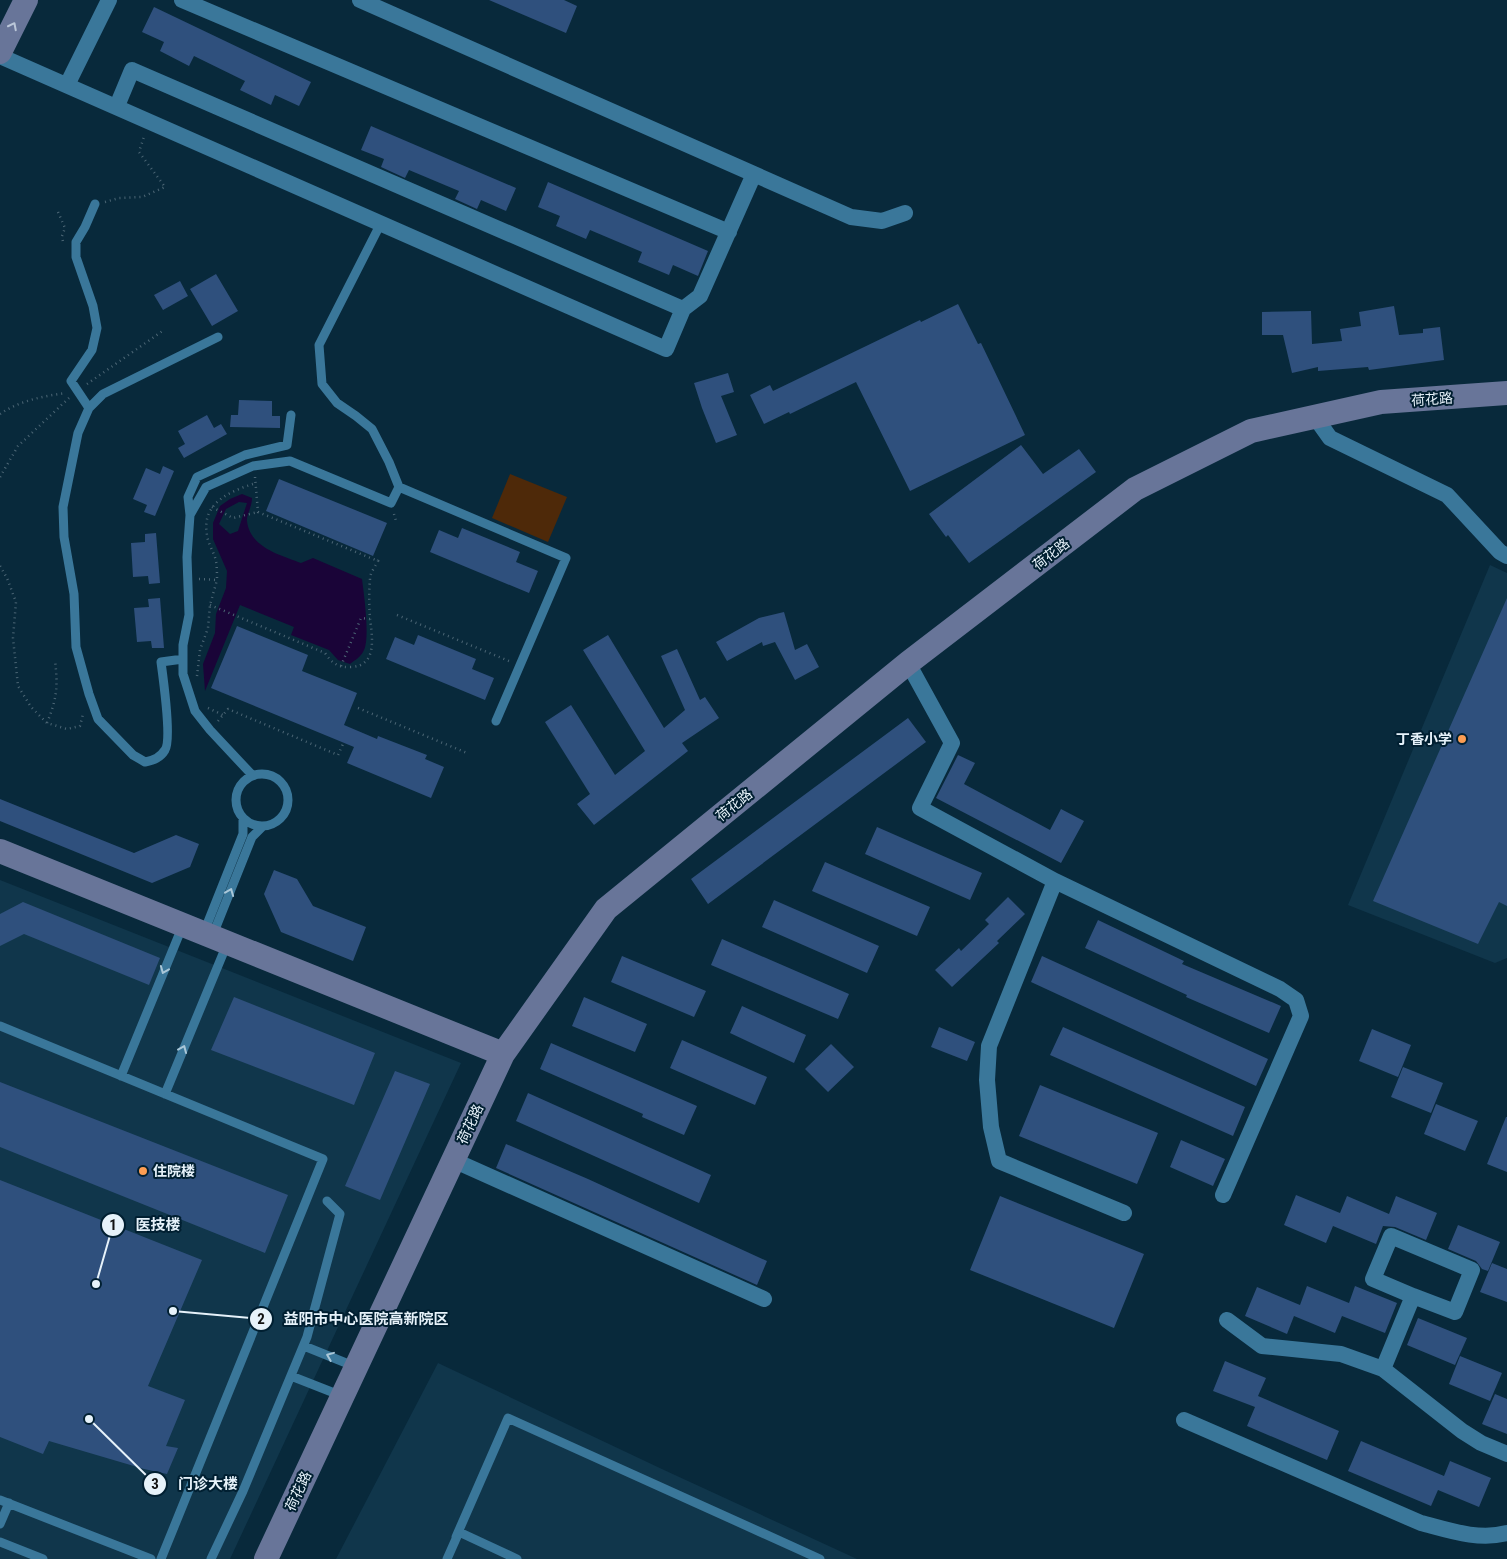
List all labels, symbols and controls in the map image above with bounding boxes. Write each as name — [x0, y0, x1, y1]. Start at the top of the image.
one-way arrow — [7, 22, 17, 31]
street label: 荷花路 — [1410, 390, 1454, 408]
street label: 荷花路 — [1030, 535, 1072, 573]
place label: 丁香小学 — [1396, 731, 1452, 747]
marker: 丁香小学 — [1456, 733, 1468, 745]
street label: 荷花路 — [713, 786, 755, 824]
one-way arrow — [224, 888, 234, 896]
one-way arrow — [160, 965, 171, 974]
one-way arrow — [177, 1045, 188, 1054]
street label: 荷花路 — [454, 1102, 486, 1146]
place label: 住院楼 — [153, 1163, 195, 1179]
marker: 住院楼 — [137, 1165, 149, 1177]
callout: 医技楼 — [100, 1210, 190, 1240]
text: 1 — [109, 1216, 117, 1234]
text: 医技楼 — [135, 1216, 181, 1234]
callout: 益阳市中心医院高新院区 — [248, 1304, 458, 1334]
text: 2 — [257, 1310, 265, 1328]
text: 益阳市中心医院高新院区 — [283, 1310, 449, 1328]
one-way arrow — [326, 1352, 335, 1363]
callout: 门诊大楼 — [143, 1469, 248, 1499]
street label: 荷花路 — [282, 1469, 314, 1513]
text: 3 — [151, 1475, 159, 1493]
text: 门诊大楼 — [178, 1475, 238, 1493]

